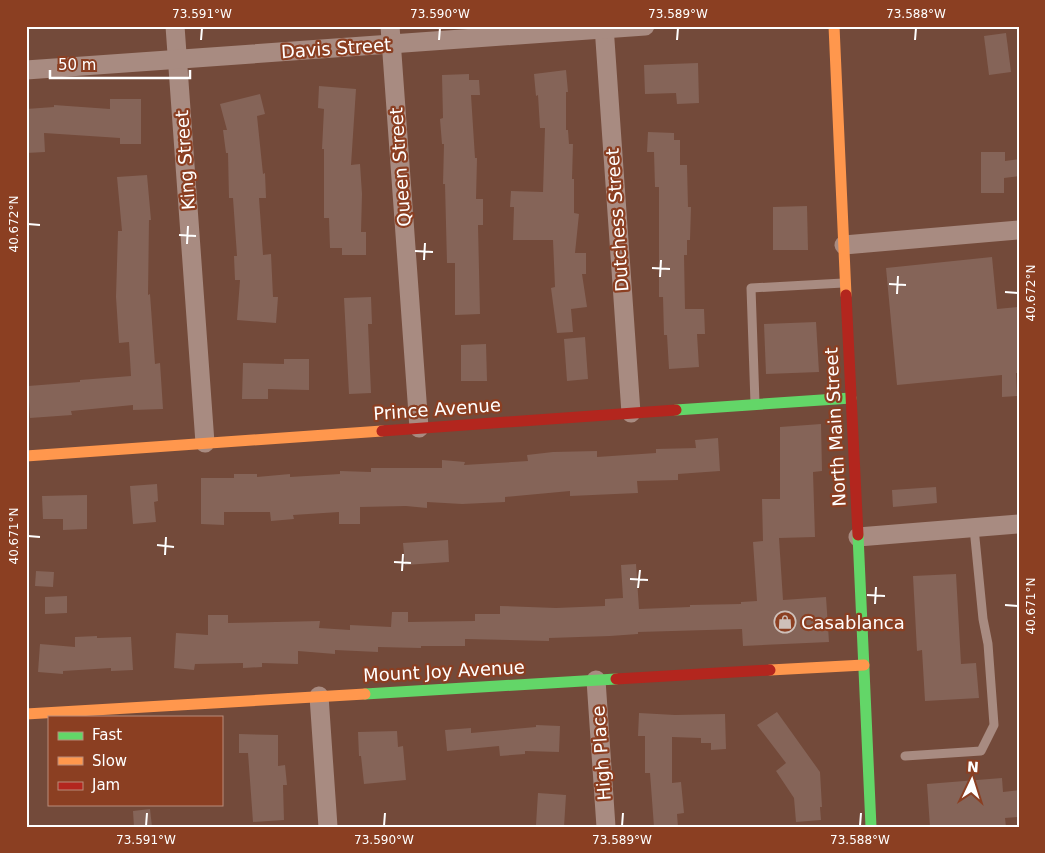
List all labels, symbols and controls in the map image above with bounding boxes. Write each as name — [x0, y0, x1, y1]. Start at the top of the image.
text: 73.591°W — [172, 7, 232, 21]
text: 73.590°W — [410, 7, 470, 21]
text: 73.589°W — [648, 7, 708, 21]
text: 73.588°W — [886, 7, 946, 21]
street label: Davis Street — [280, 34, 392, 62]
scale bar — [50, 48, 190, 80]
text: 50 m — [58, 56, 96, 74]
street label: Queen Street — [385, 107, 415, 227]
street label: King Street — [171, 109, 199, 211]
street label: Dutchess Street — [602, 147, 632, 293]
text: 40.672°N — [7, 196, 21, 252]
text: 40.672°N — [1024, 265, 1038, 321]
street label: North Main Street — [820, 347, 850, 507]
street label: Prince Avenue — [372, 394, 502, 424]
text: 40.671°N — [7, 508, 21, 564]
text: 40.671°N — [1024, 578, 1038, 634]
shop icon: Casablanca — [773, 610, 797, 634]
place label: Casablanca — [801, 612, 905, 633]
street label: Mount Joy Avenue — [363, 656, 525, 686]
street label: High Place — [587, 705, 615, 801]
legend — [48, 716, 222, 806]
text: Fast — [92, 726, 122, 744]
text: Slow — [92, 752, 127, 770]
north arrow — [948, 756, 998, 806]
text: N — [967, 759, 979, 775]
text: Jam — [91, 776, 120, 794]
text: 73.591°W — [116, 833, 176, 847]
text: 73.590°W — [354, 833, 414, 847]
text: 73.589°W — [592, 833, 652, 847]
text: 73.588°W — [830, 833, 890, 847]

